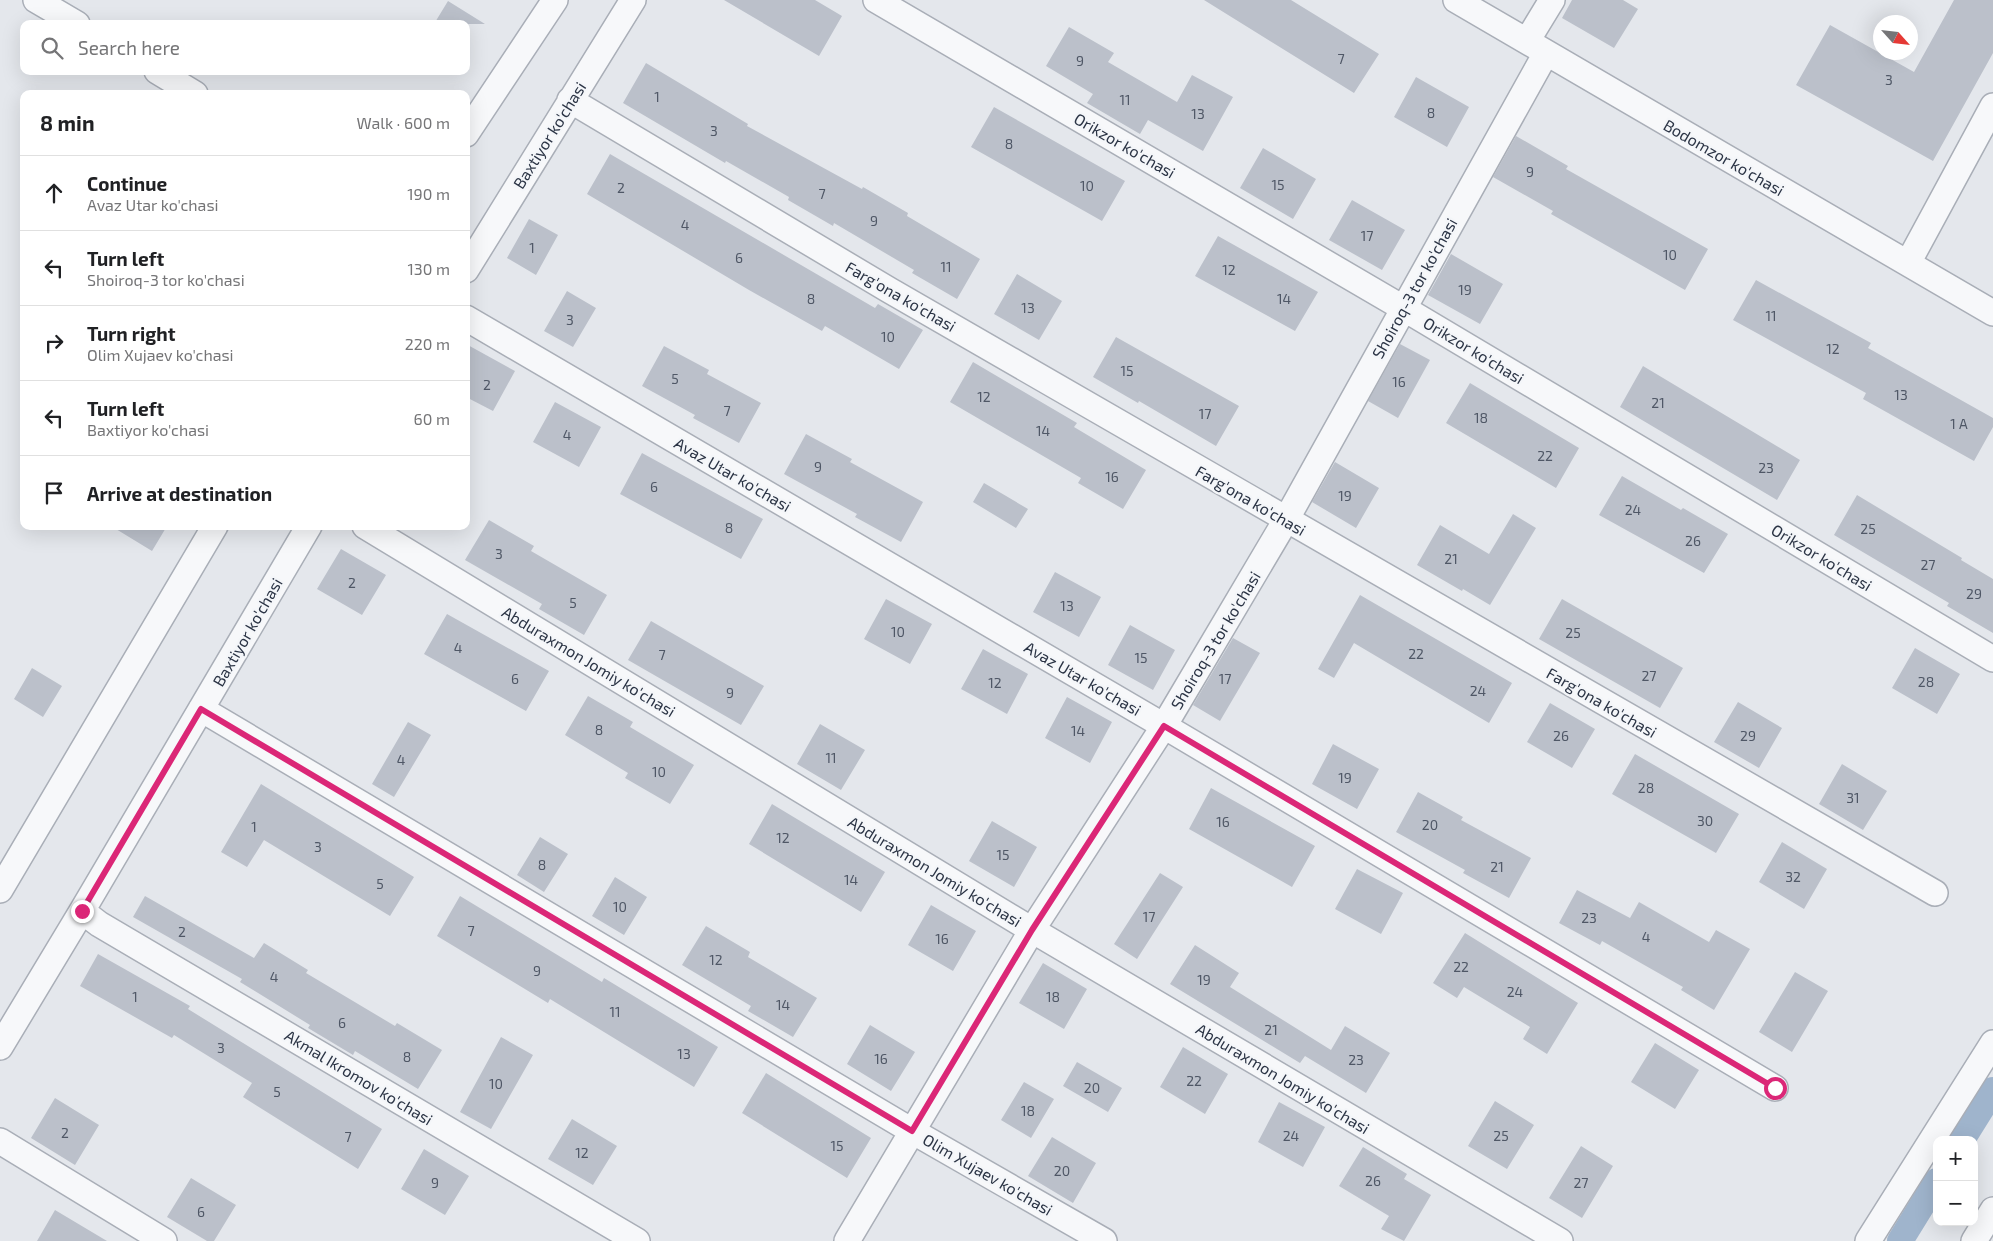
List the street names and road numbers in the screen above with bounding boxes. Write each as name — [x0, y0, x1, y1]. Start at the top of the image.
street label: Baxtiyor ko'chasi — [509, 78, 589, 192]
street label: Orikzor ko'chasi — [1071, 108, 1179, 182]
street label: Bodomzor ko'chasi — [1660, 115, 1788, 199]
street label: Shoiroq-3 tor ko'chasi — [1367, 214, 1461, 362]
street label: Farg'ona ko'chasi — [843, 257, 959, 335]
street label: Orikzor ko'chasi — [1420, 313, 1528, 387]
street label: Avaz Utar ko'chasi — [671, 433, 795, 515]
street label: Farg'ona ko'chasi — [1193, 461, 1309, 539]
street label: Orikzor ko'chasi — [1768, 520, 1876, 594]
street label: Shoiroq-3 tor ko'chasi — [1166, 568, 1264, 712]
street label: Baxtiyor ko'chasi — [208, 574, 286, 690]
street label: Abduraxmon Jomiy ko'chasi — [499, 602, 679, 720]
street label: Avaz Utar ko'chasi — [1021, 637, 1145, 719]
street label: Farg'ona ko'chasi — [1544, 663, 1660, 741]
street label: Abduraxmon Jomiy ko'chasi — [845, 812, 1025, 930]
street label: Abduraxmon Jomiy ko'chasi — [1193, 1019, 1373, 1137]
street label: Akmal Ikromov ko'chasi — [282, 1025, 436, 1129]
street label: Olim Xujaev ko'chasi — [919, 1129, 1056, 1220]

